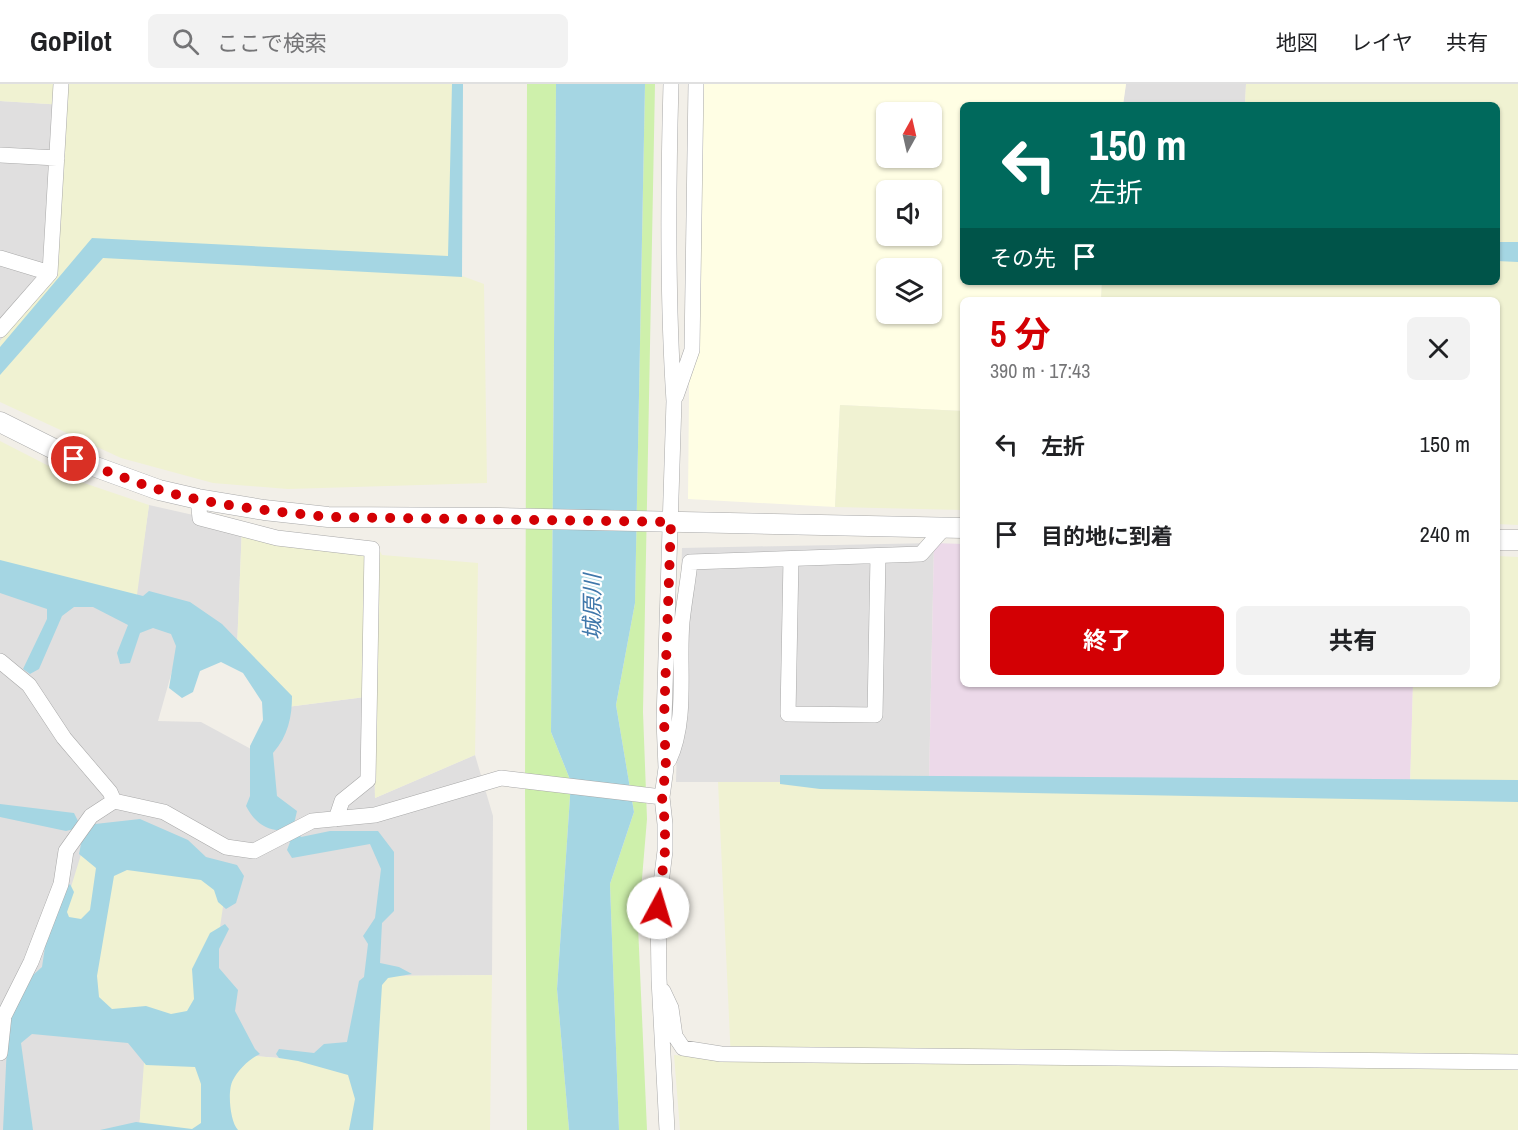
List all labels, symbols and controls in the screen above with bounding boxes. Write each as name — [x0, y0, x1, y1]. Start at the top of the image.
search box — [148, 14, 568, 68]
text: GoPilot — [30, 22, 112, 60]
icon: search — [169, 25, 202, 58]
text: ここで検索 — [217, 28, 327, 58]
text: 地図 — [1276, 28, 1318, 57]
text: レイヤ — [1351, 28, 1413, 57]
text: 共有 — [1446, 28, 1488, 57]
north arrow — [876, 102, 942, 168]
map controls — [876, 102, 942, 324]
text: 150 m — [1089, 117, 1187, 173]
icon: left — [990, 126, 1068, 204]
text: 左折 — [1089, 174, 1143, 210]
button: sound — [876, 180, 942, 246]
icon: arrive — [1068, 240, 1101, 273]
text: その先 — [990, 243, 1056, 273]
button: layers — [876, 258, 942, 324]
text: 5 分 — [990, 310, 1051, 358]
button: close — [1407, 317, 1470, 380]
text: 390 m · 17:43 — [990, 357, 1090, 384]
icon: left — [990, 428, 1023, 461]
text: 150 m — [1420, 429, 1470, 459]
text: 左折 — [1041, 431, 1085, 461]
pin — [48, 433, 99, 484]
icon: arrive — [57, 442, 90, 475]
icon: arrive — [990, 518, 1023, 551]
text: 240 m — [1420, 519, 1470, 549]
text: 目的地に到着 — [1041, 521, 1173, 551]
water label: 城原川 — [577, 572, 607, 640]
button: 終了 — [990, 606, 1224, 675]
button: 共有 — [1236, 606, 1470, 675]
position arrow — [626, 876, 690, 940]

